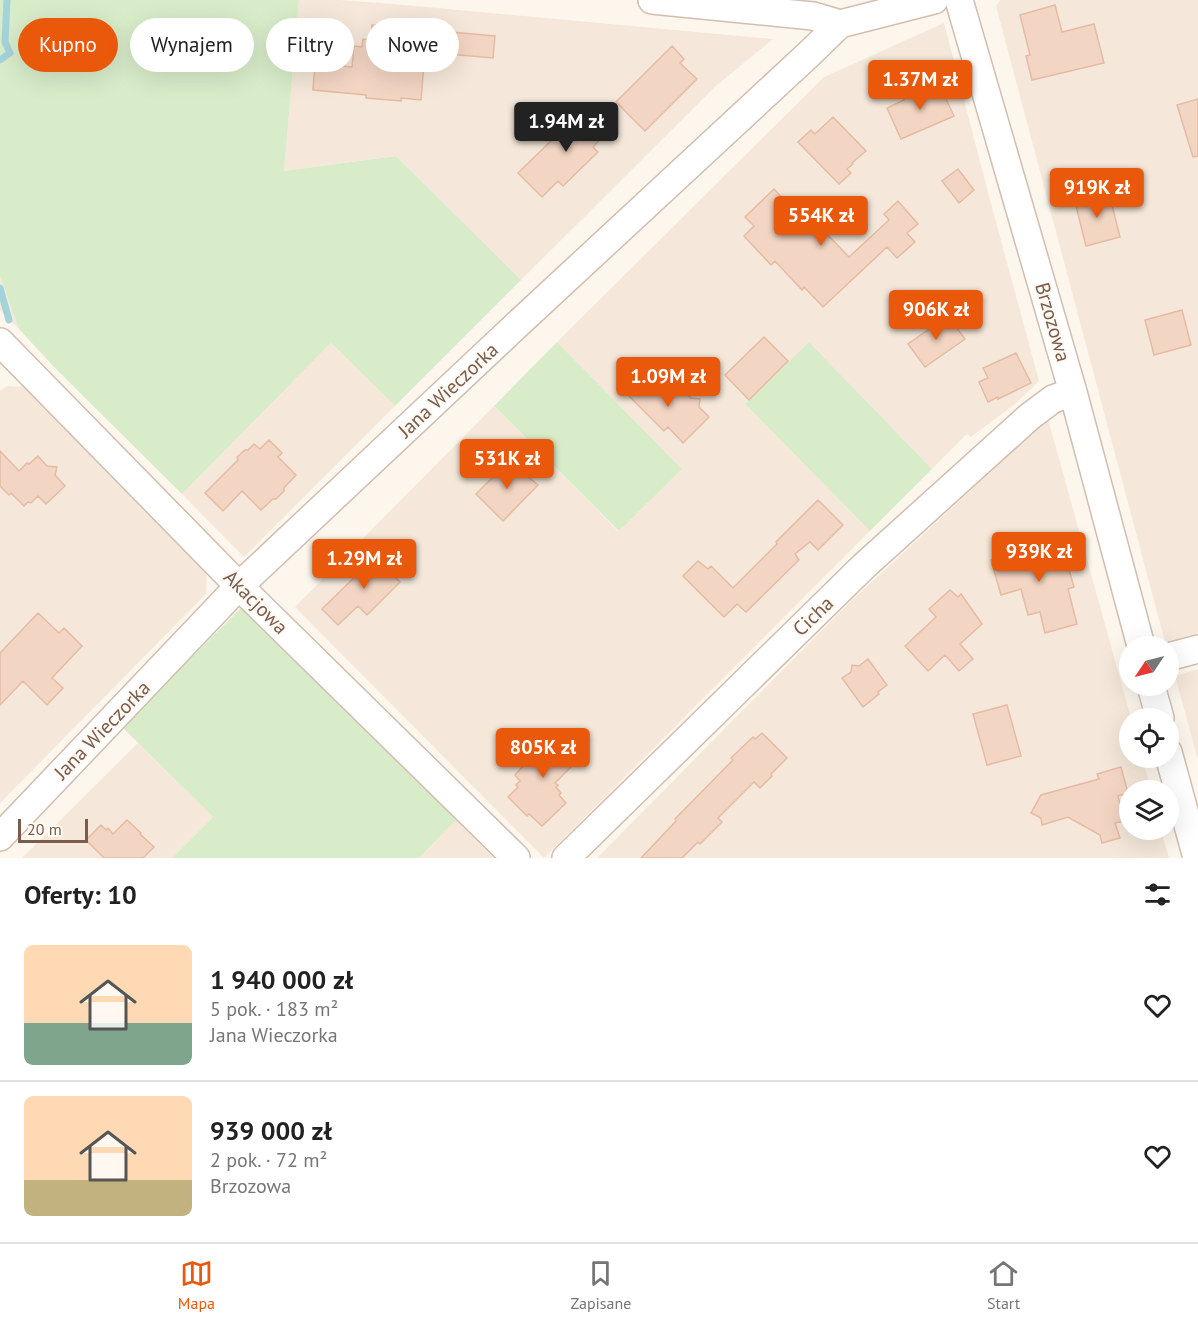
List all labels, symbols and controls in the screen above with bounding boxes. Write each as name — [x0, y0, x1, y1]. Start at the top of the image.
chip: Kupno — [18, 18, 118, 72]
chip: Wynajem — [130, 18, 254, 72]
chip: Filtry — [266, 18, 354, 72]
chip: Nowe — [366, 18, 459, 72]
pin: 1.37M zł — [858, 60, 982, 111]
text: 1.37M zł — [882, 66, 958, 92]
pin: 1.94M zł — [504, 102, 628, 153]
text: 1.94M zł — [528, 108, 604, 134]
pin: 919K zł — [1042, 168, 1152, 219]
text: 919K zł — [1064, 174, 1130, 200]
pin: 554K zł — [766, 196, 876, 247]
text: 554K zł — [788, 202, 854, 228]
street label: Brzozowa — [1029, 279, 1077, 365]
pin: 906K zł — [881, 290, 991, 341]
text: 906K zł — [903, 296, 969, 322]
street label: Jana Wieczorka — [392, 337, 504, 444]
pin: 1.09M zł — [606, 357, 730, 408]
text: 1.09M zł — [630, 363, 706, 389]
pin: 531K zł — [452, 439, 562, 490]
text: 531K zł — [474, 445, 540, 471]
pin: 939K zł — [984, 532, 1094, 583]
text: 939K zł — [1006, 538, 1072, 564]
pin: 1.29M zł — [302, 539, 426, 590]
text: 1.29M zł — [326, 545, 402, 571]
street label: Akacjowa — [218, 564, 294, 640]
street label: Cicha — [787, 590, 839, 642]
north arrow — [1119, 636, 1179, 696]
map controls — [1119, 636, 1179, 840]
street label: Jana Wieczorka — [48, 675, 156, 786]
button: locate — [1119, 708, 1179, 768]
pin: 805K zł — [488, 728, 598, 779]
text: 805K zł — [510, 734, 576, 760]
button: layers — [1119, 780, 1179, 840]
scale bar — [18, 816, 88, 844]
text: 20 m — [27, 819, 62, 839]
text: Oferty: 10 — [24, 878, 137, 911]
icon: filters — [1141, 878, 1174, 911]
text: 1 940 000 zł — [210, 963, 353, 996]
icon: home — [72, 969, 144, 1041]
icon: heart — [1141, 989, 1174, 1022]
text: 5 pok. · 183 m² — [210, 996, 338, 1022]
text: Jana Wieczorka — [210, 1022, 338, 1048]
text: 939 000 zł — [210, 1114, 332, 1147]
icon: home — [72, 1120, 144, 1192]
icon: heart — [1141, 1140, 1174, 1173]
text: 2 pok. · 72 m² — [210, 1147, 327, 1173]
text: Brzozowa — [210, 1173, 291, 1199]
tab: Mapa — [178, 1257, 215, 1313]
tab: Zapisane — [571, 1257, 631, 1313]
tab: Start — [987, 1257, 1020, 1313]

